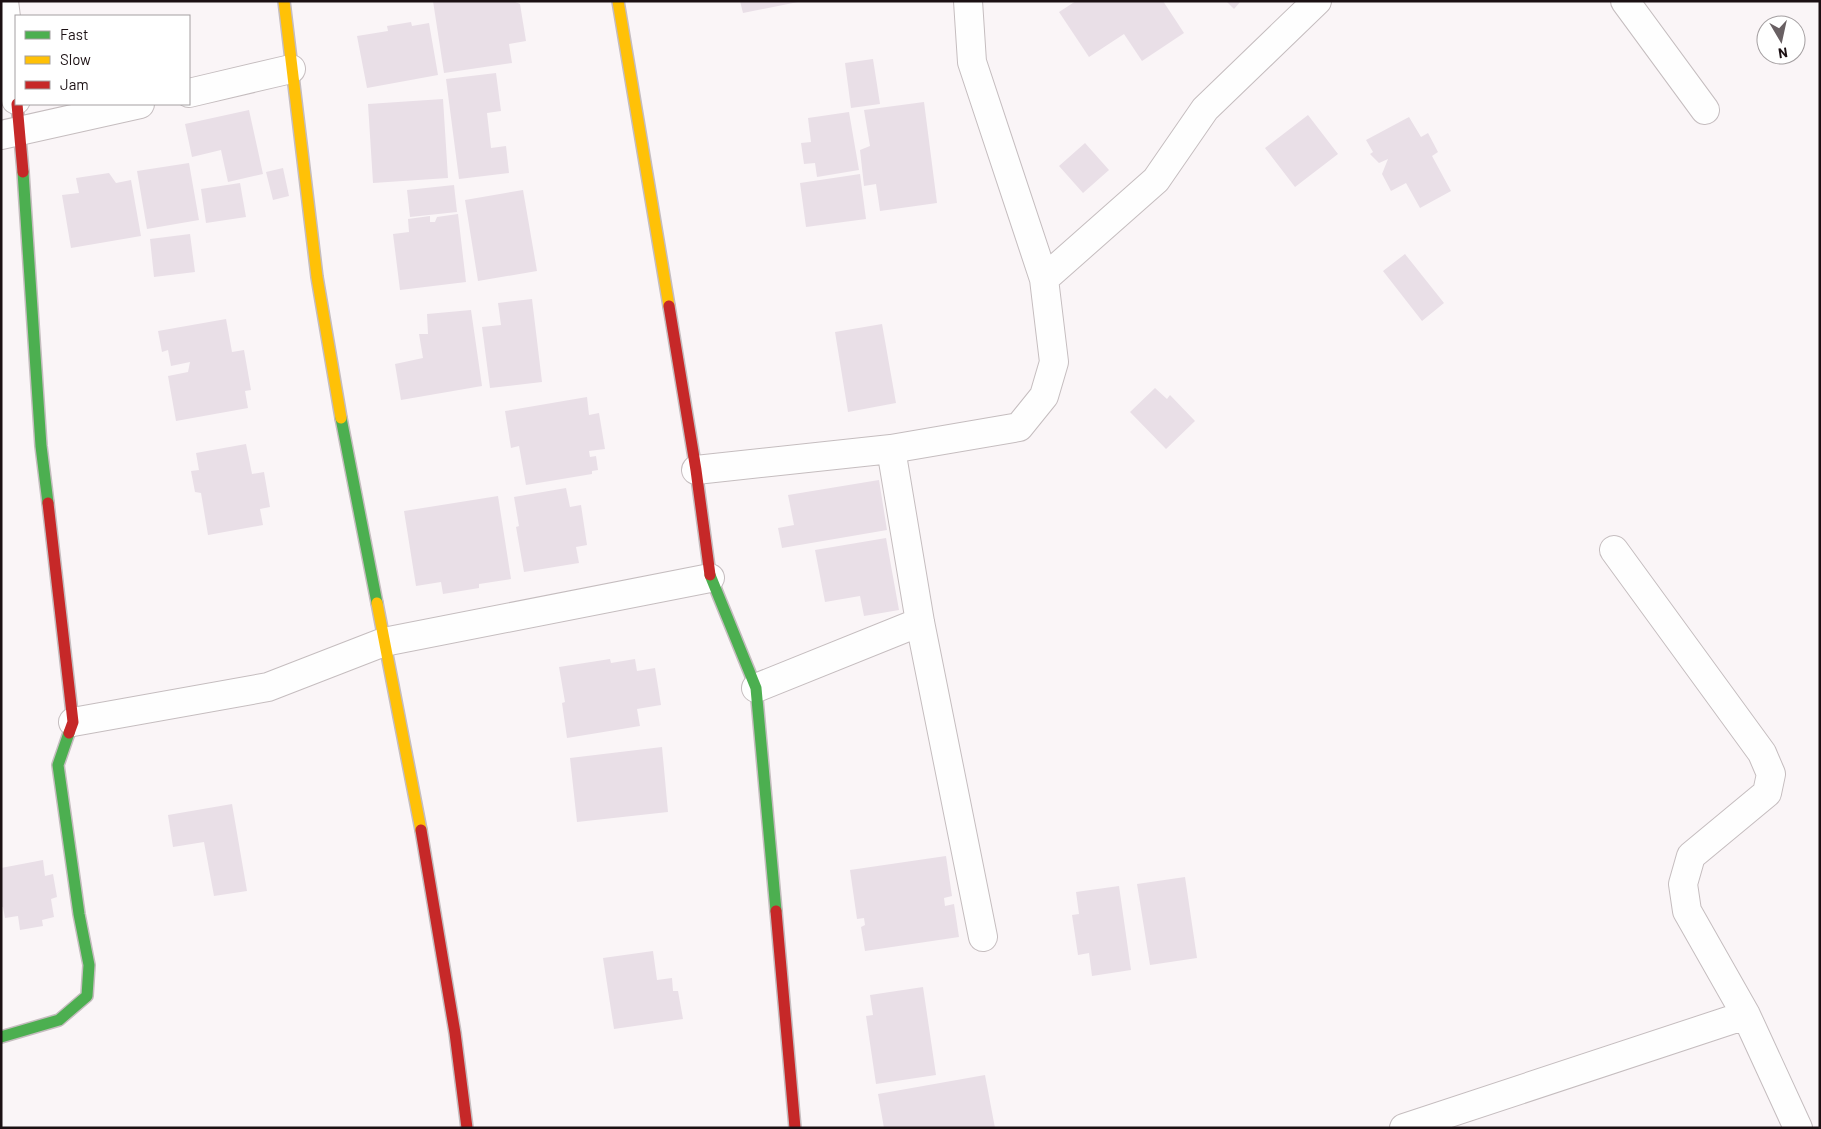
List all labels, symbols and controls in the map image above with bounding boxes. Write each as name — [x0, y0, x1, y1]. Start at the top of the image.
legend — [15, 15, 190, 105]
north arrow — [1756, 15, 1806, 65]
text: Fast — [60, 25, 88, 43]
text: N — [1777, 44, 1789, 62]
text: Slow — [60, 50, 91, 68]
text: Jam — [60, 75, 89, 93]

